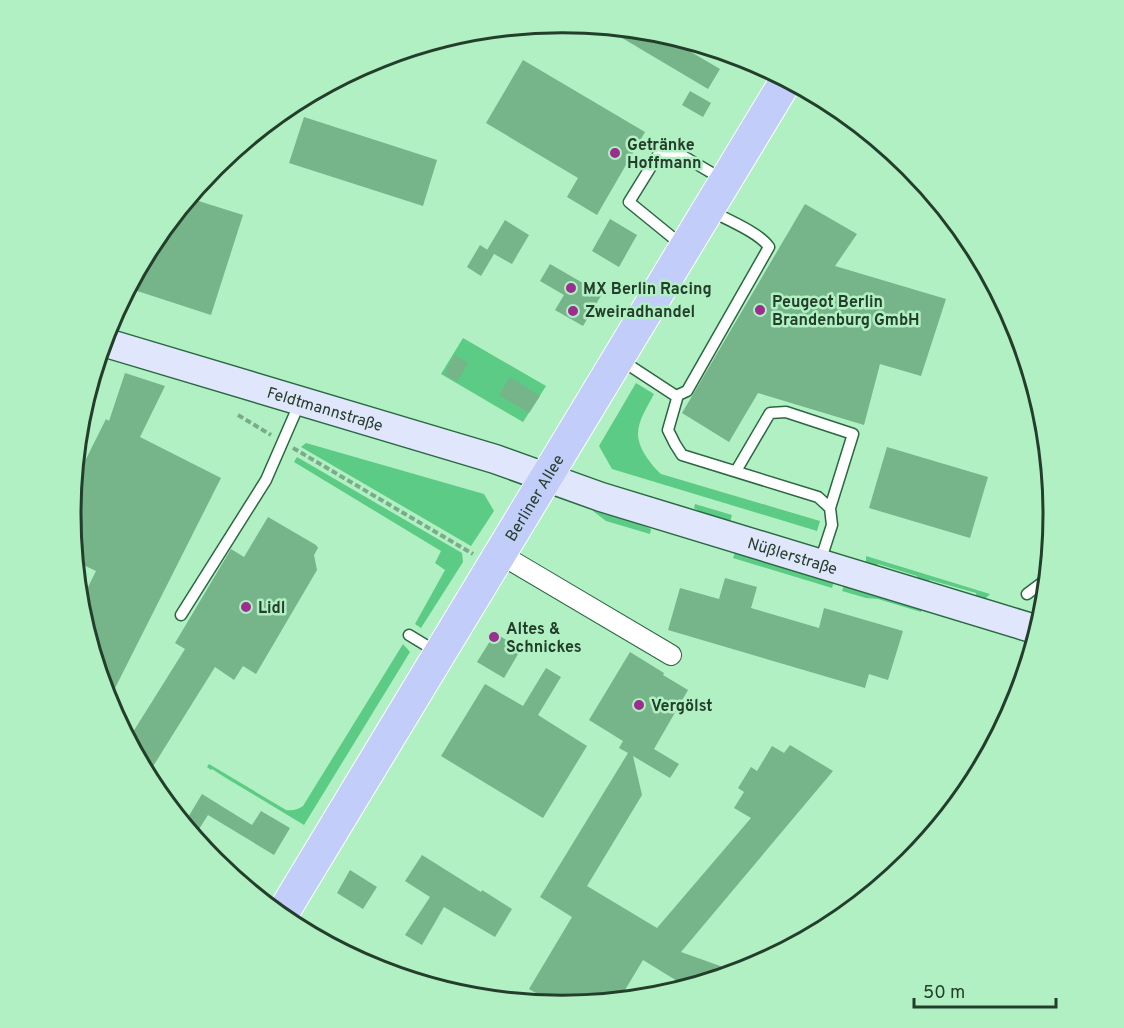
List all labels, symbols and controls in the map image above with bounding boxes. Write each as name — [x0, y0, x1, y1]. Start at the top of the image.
place label: Getränke Hoffmann — [627, 136, 701, 174]
marker: Getränke Hoffmann — [608, 146, 622, 160]
place label: MX Berlin Racing — [583, 280, 712, 300]
marker: MX Berlin Racing — [564, 281, 578, 295]
place label: Peugeot Berlin Brandenburg GmbH — [772, 293, 920, 331]
place label: Zweiradhandel — [585, 303, 695, 323]
marker: Peugeot Berlin Brandenburg GmbH — [753, 303, 767, 317]
marker: Zweiradhandel — [566, 304, 580, 318]
street label: Feldtmannstraße — [264, 384, 385, 437]
street label: Berliner Allee — [502, 451, 570, 546]
street label: Nüßlerstraße — [745, 534, 839, 580]
place label: Lidl — [258, 599, 285, 619]
marker: Lidl — [239, 600, 253, 614]
place label: Altes & Schnickes — [506, 620, 582, 658]
marker: Altes & Schnickes — [487, 630, 501, 644]
place label: Vergölst — [651, 697, 713, 717]
marker: Vergölst — [632, 698, 646, 712]
scale bar — [914, 971, 1056, 1009]
text: 50 m — [923, 982, 965, 1005]

